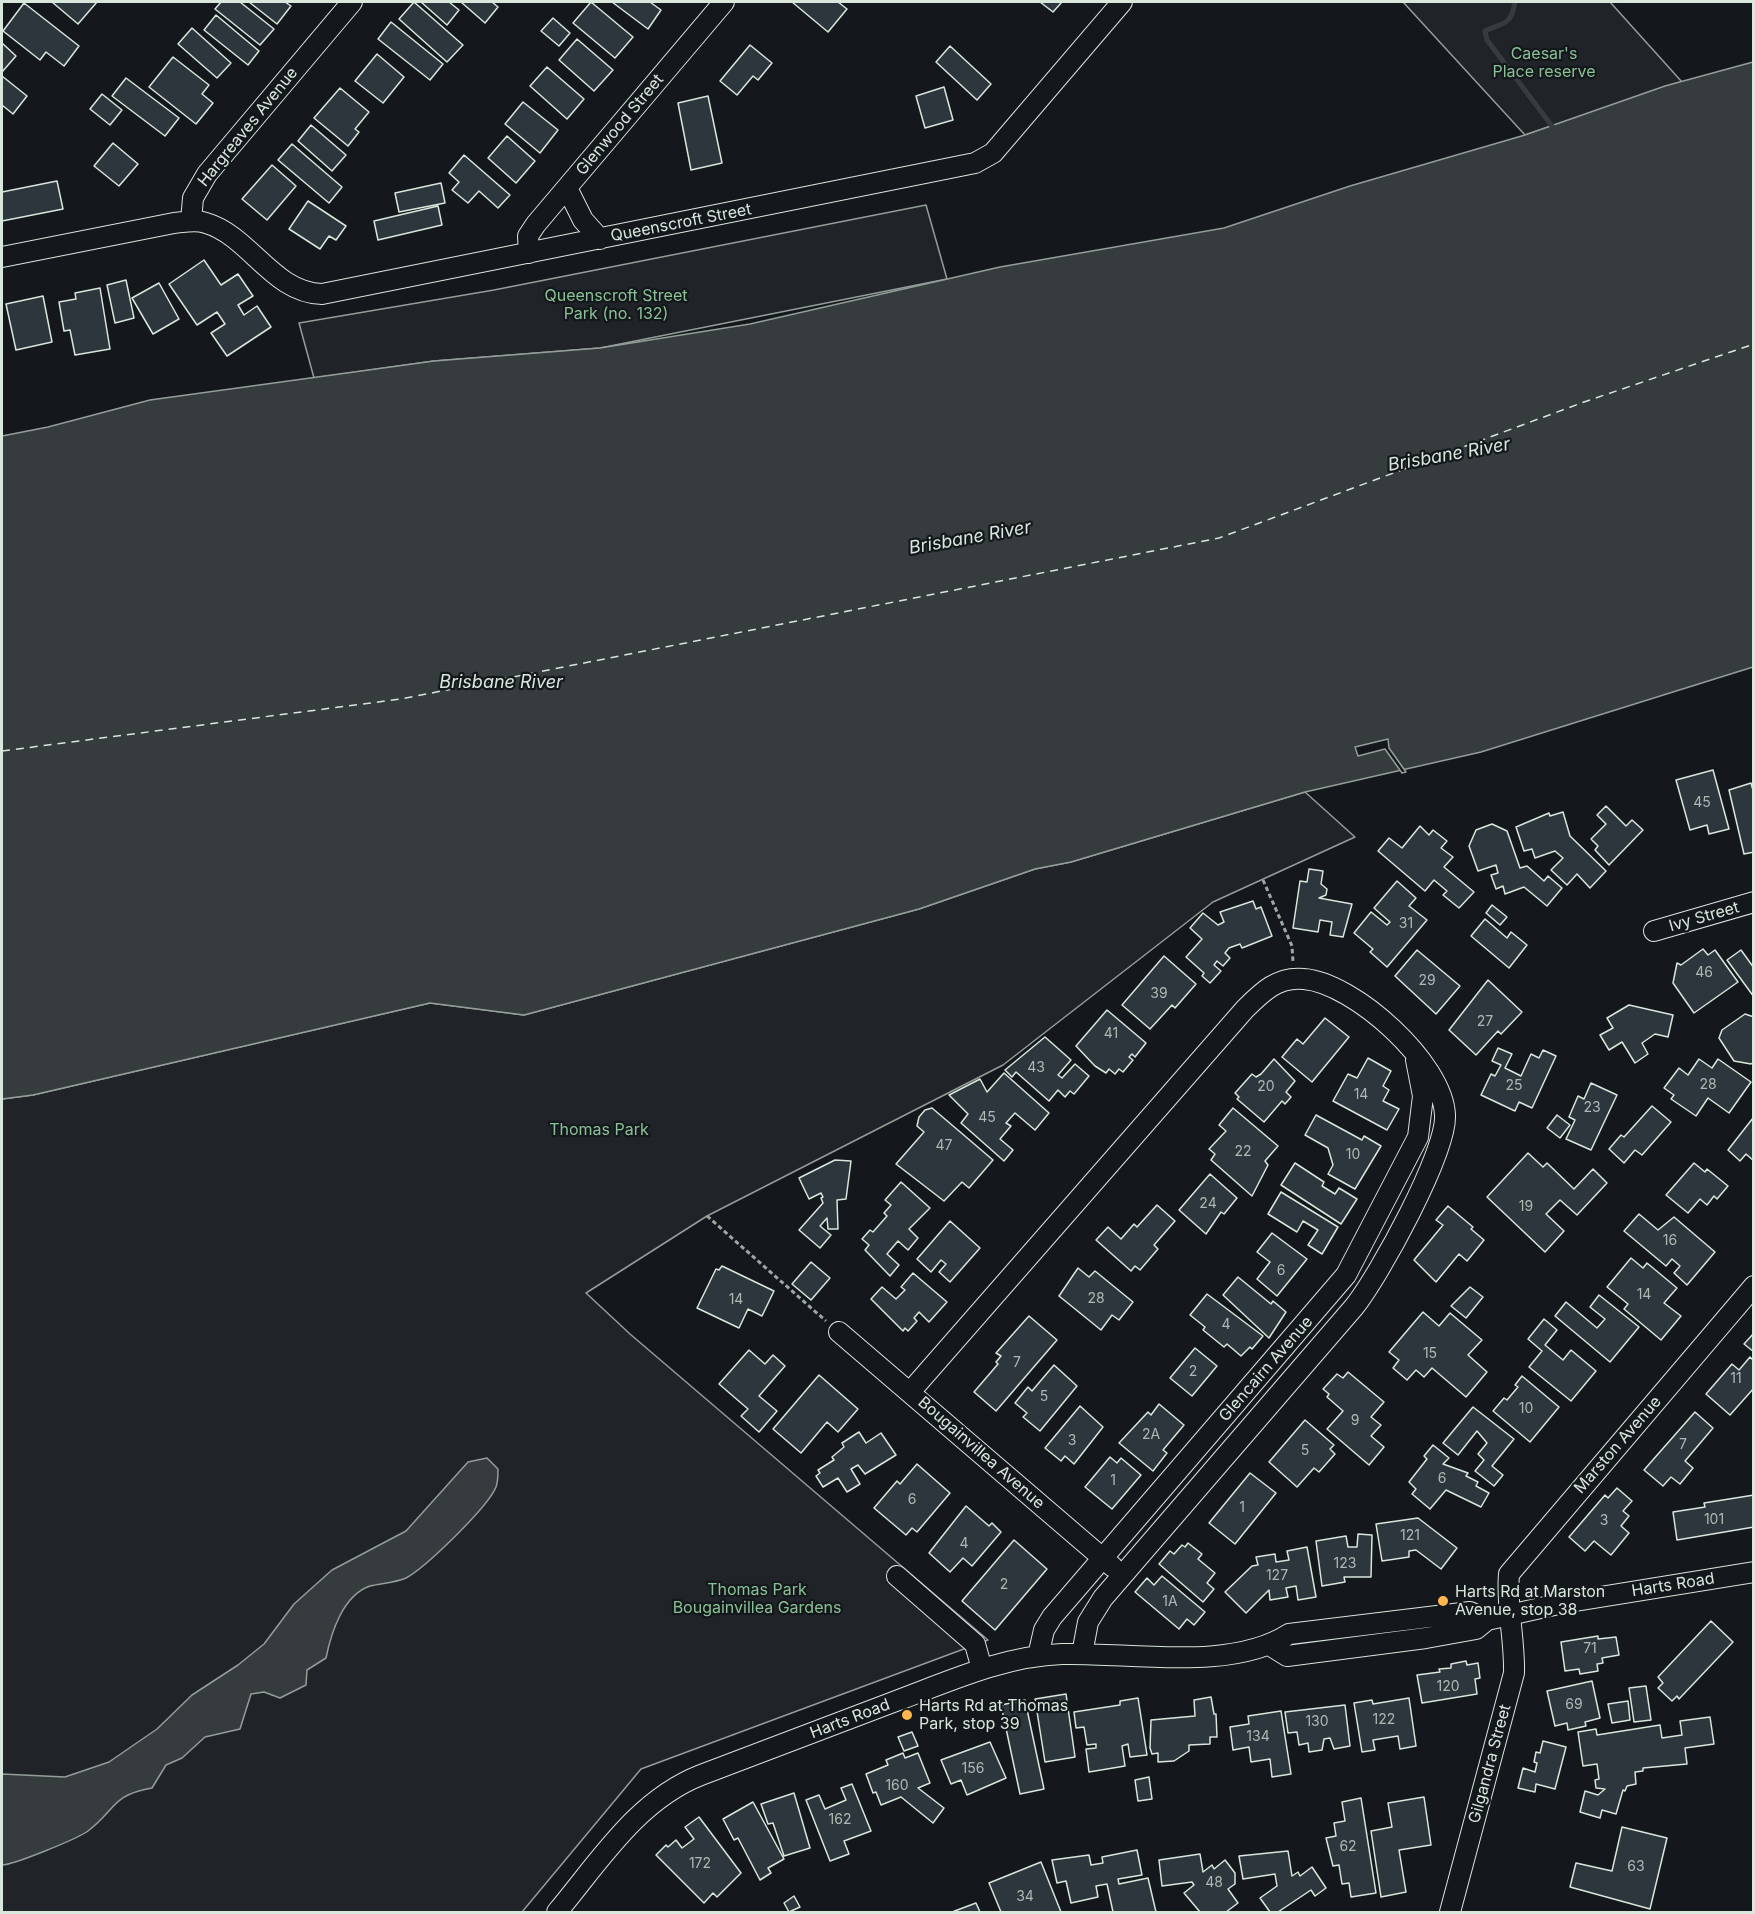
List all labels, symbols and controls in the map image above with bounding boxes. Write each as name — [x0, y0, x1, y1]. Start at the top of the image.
park label: Caesar's Place reserve — [1492, 44, 1596, 82]
street label: Hargreaves Avenue — [194, 64, 302, 190]
street label: Glenwood Street — [572, 71, 668, 179]
street label: Queenscroft Street — [609, 200, 753, 246]
park label: Queenscroft Street Park (no. 132) — [544, 286, 688, 324]
water label: Brisbane River — [1386, 434, 1512, 476]
water label: Brisbane River — [907, 517, 1033, 559]
water label: Brisbane River — [439, 672, 563, 694]
house number: 45 — [1693, 795, 1711, 811]
street label: Ivy Street — [1667, 898, 1741, 936]
house number: 31 — [1399, 916, 1413, 932]
house number: 46 — [1695, 965, 1713, 981]
house number: 29 — [1418, 973, 1436, 989]
house number: 39 — [1150, 986, 1168, 1002]
house number: 27 — [1477, 1014, 1493, 1030]
house number: 41 — [1104, 1026, 1118, 1042]
house number: 43 — [1027, 1060, 1045, 1076]
house number: 28 — [1699, 1077, 1717, 1093]
house number: 25 — [1505, 1078, 1523, 1094]
house number: 20 — [1257, 1079, 1275, 1095]
house number: 14 — [1354, 1087, 1368, 1103]
house number: 23 — [1583, 1100, 1601, 1116]
house number: 45 — [978, 1110, 996, 1126]
park label: Thomas Park — [549, 1120, 649, 1140]
house number: 47 — [936, 1138, 952, 1154]
house number: 22 — [1234, 1144, 1252, 1160]
house number: 10 — [1346, 1147, 1360, 1163]
house number: 24 — [1199, 1196, 1217, 1212]
house number: 19 — [1519, 1199, 1533, 1215]
house number: 16 — [1663, 1233, 1677, 1249]
house number: 6 — [1277, 1263, 1285, 1279]
house number: 14 — [1637, 1287, 1651, 1303]
house number: 28 — [1087, 1291, 1105, 1307]
house number: 14 — [729, 1292, 743, 1308]
street label: Glencairn Avenue — [1215, 1312, 1317, 1426]
house number: 4 — [1221, 1317, 1231, 1333]
house number: 15 — [1423, 1346, 1437, 1362]
house number: 7 — [1013, 1355, 1021, 1371]
house number: 2 — [1189, 1364, 1197, 1380]
house number: 11 — [1730, 1371, 1742, 1387]
house number: 5 — [1040, 1389, 1048, 1405]
street label: Marston Avenue — [1570, 1392, 1666, 1498]
street label: Bougainvillea Avenue — [914, 1393, 1048, 1513]
house number: 10 — [1519, 1401, 1533, 1417]
house number: 9 — [1351, 1413, 1359, 1429]
house number: 2A — [1142, 1427, 1160, 1443]
house number: 3 — [1068, 1433, 1076, 1449]
house number: 7 — [1679, 1437, 1687, 1453]
house number: 5 — [1301, 1443, 1309, 1459]
house number: 6 — [1438, 1471, 1446, 1487]
house number: 1 — [1110, 1473, 1116, 1489]
house number: 6 — [908, 1492, 916, 1508]
house number: 1 — [1239, 1500, 1245, 1516]
house number: 101 — [1704, 1512, 1724, 1528]
house number: 3 — [1600, 1513, 1608, 1529]
house number: 121 — [1400, 1528, 1420, 1544]
house number: 4 — [959, 1536, 969, 1552]
house number: 123 — [1334, 1556, 1356, 1572]
house number: 127 — [1266, 1568, 1288, 1584]
street label: Harts Road — [1630, 1569, 1716, 1601]
house number: 2 — [1000, 1577, 1008, 1593]
park label: Thomas Park Bougainvillea Gardens — [673, 1580, 841, 1618]
place label: Harts Rd at Marston Avenue, stop 38 — [1455, 1582, 1605, 1620]
house number: 1A — [1162, 1594, 1178, 1610]
marker: Harts Rd at Marston Avenue, stop 38 — [1436, 1594, 1450, 1608]
house number: 71 — [1583, 1641, 1597, 1657]
house number: 120 — [1436, 1679, 1460, 1695]
street label: Harts Road — [807, 1695, 893, 1743]
place label: Harts Rd at Thomas Park, stop 39 — [919, 1696, 1068, 1734]
house number: 69 — [1565, 1697, 1583, 1713]
street label: Gilgandra Street — [1465, 1702, 1515, 1826]
marker: Harts Rd at Thomas Park, stop 39 — [900, 1708, 914, 1722]
house number: 122 — [1373, 1712, 1395, 1728]
house number: 130 — [1305, 1714, 1329, 1730]
house number: 134 — [1246, 1729, 1270, 1745]
house number: 156 — [962, 1761, 984, 1777]
house number: 160 — [885, 1778, 909, 1794]
house number: 162 — [829, 1812, 851, 1828]
house number: 62 — [1339, 1839, 1357, 1855]
house number: 172 — [689, 1856, 711, 1872]
house number: 63 — [1627, 1859, 1645, 1875]
house number: 48 — [1205, 1875, 1223, 1891]
house number: 34 — [1016, 1889, 1034, 1905]

